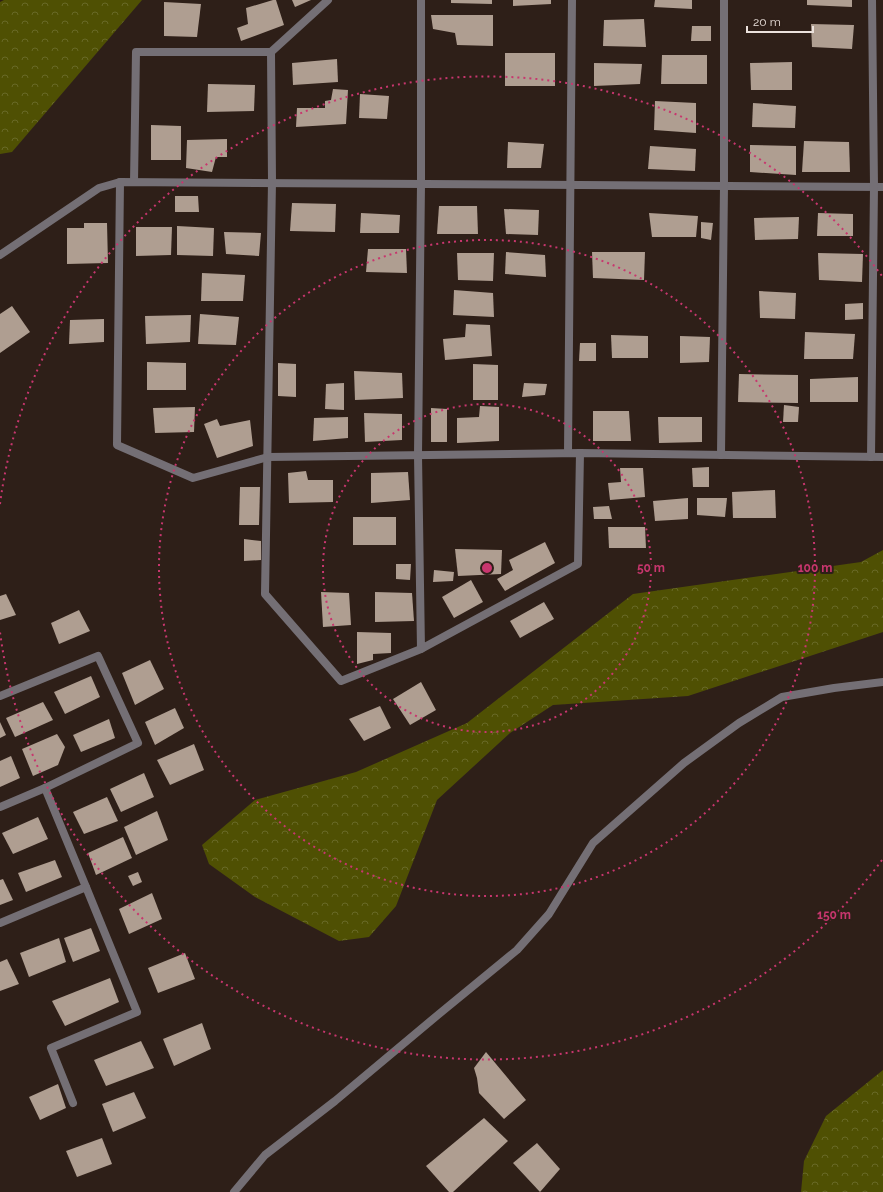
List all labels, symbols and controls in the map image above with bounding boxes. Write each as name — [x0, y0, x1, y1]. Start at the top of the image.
scale bar — [747, 8, 813, 34]
text: 20 m — [753, 15, 781, 29]
centre of rings — [480, 561, 494, 575]
text: 50 m — [637, 561, 665, 575]
text: 100 m — [798, 561, 832, 575]
text: 150 m — [817, 908, 851, 922]

